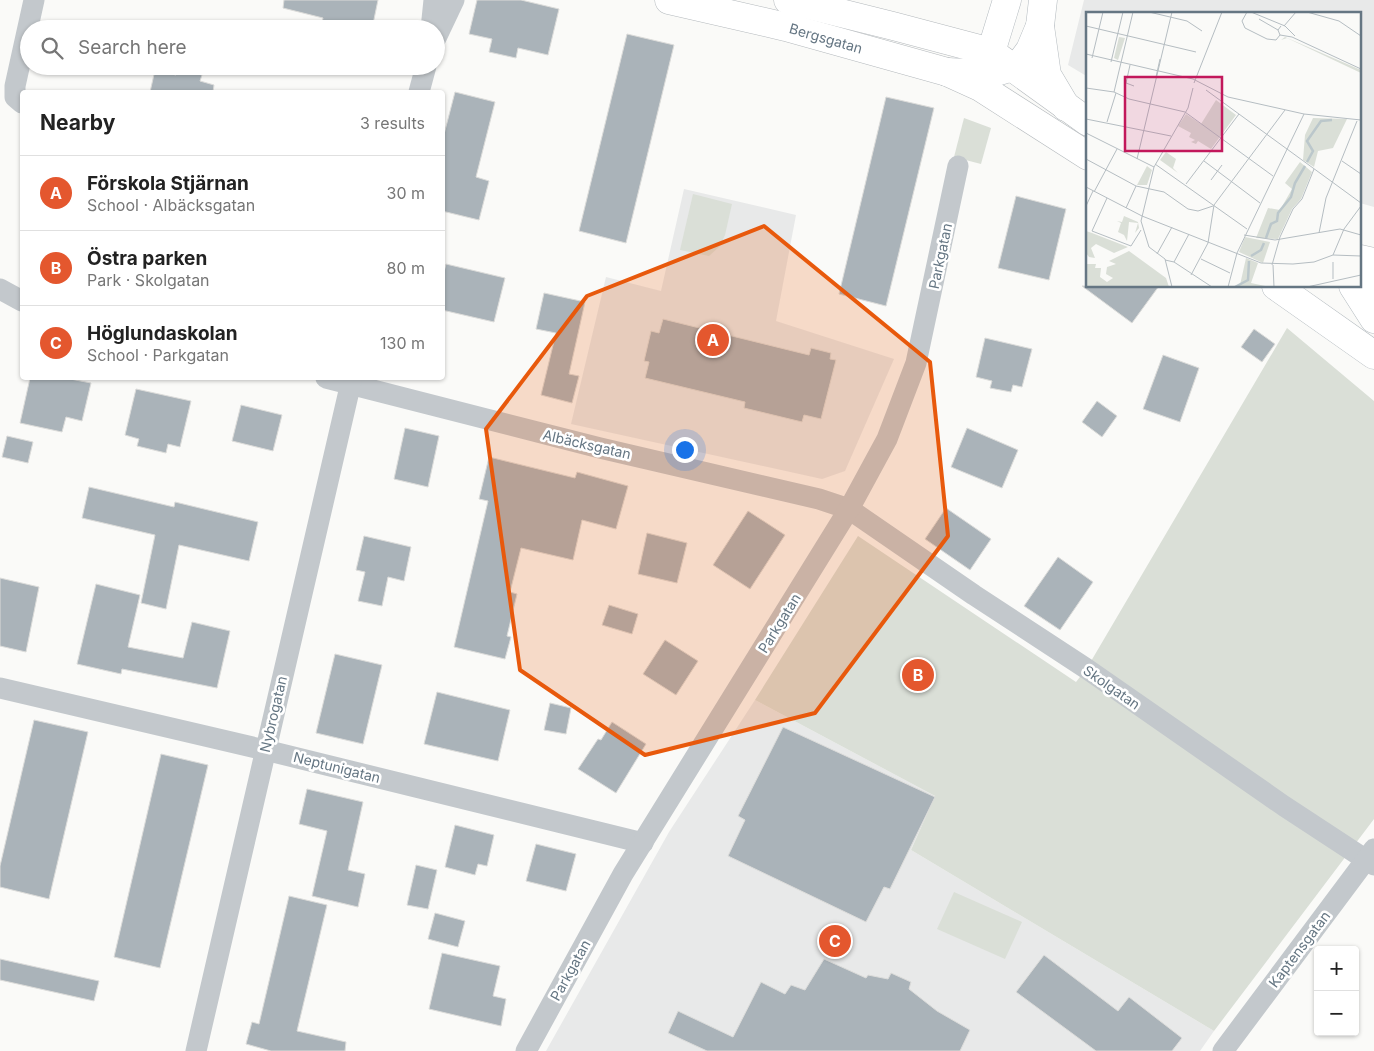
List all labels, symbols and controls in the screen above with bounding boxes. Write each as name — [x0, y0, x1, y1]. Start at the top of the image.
inset map — [1086, 12, 1362, 288]
street label: Bergsgatan — [787, 19, 865, 57]
search box — [20, 20, 445, 75]
icon: search — [38, 34, 66, 62]
text: Search here — [78, 36, 187, 59]
text: Nearby — [40, 110, 115, 135]
text: 3 results — [360, 113, 425, 133]
text: Förskola Stjärnan — [87, 172, 249, 195]
text: A — [50, 183, 62, 203]
text: 30 m — [387, 183, 425, 203]
text: School · Albäcksgatan — [87, 195, 255, 215]
street label: Parkgatan — [925, 222, 955, 290]
text: Östra parken — [87, 247, 207, 270]
text: B — [51, 258, 61, 278]
text: 80 m — [386, 258, 425, 278]
text: Park · Skolgatan — [87, 270, 210, 290]
pin: A — [697, 321, 729, 359]
text: Höglundaskolan — [87, 322, 238, 345]
text: C — [50, 333, 62, 353]
text: 130 m — [380, 333, 425, 353]
text: School · Parkgatan — [87, 345, 229, 365]
street label: Albäcksgatan — [541, 426, 633, 462]
your location — [672, 437, 698, 463]
street label: Parkgatan — [754, 590, 804, 656]
pin: B — [902, 656, 934, 694]
street label: Skolgatan — [1080, 661, 1144, 713]
street label: Nybrogatan — [256, 674, 290, 754]
street label: Neptunigatan — [292, 748, 382, 786]
street label: Kaptensgatan — [1265, 907, 1333, 991]
pin: C — [819, 922, 851, 960]
street label: Parkgatan — [546, 937, 594, 1003]
map controls — [1314, 946, 1359, 1036]
button: + — [1314, 946, 1359, 991]
button: − — [1314, 991, 1359, 1036]

